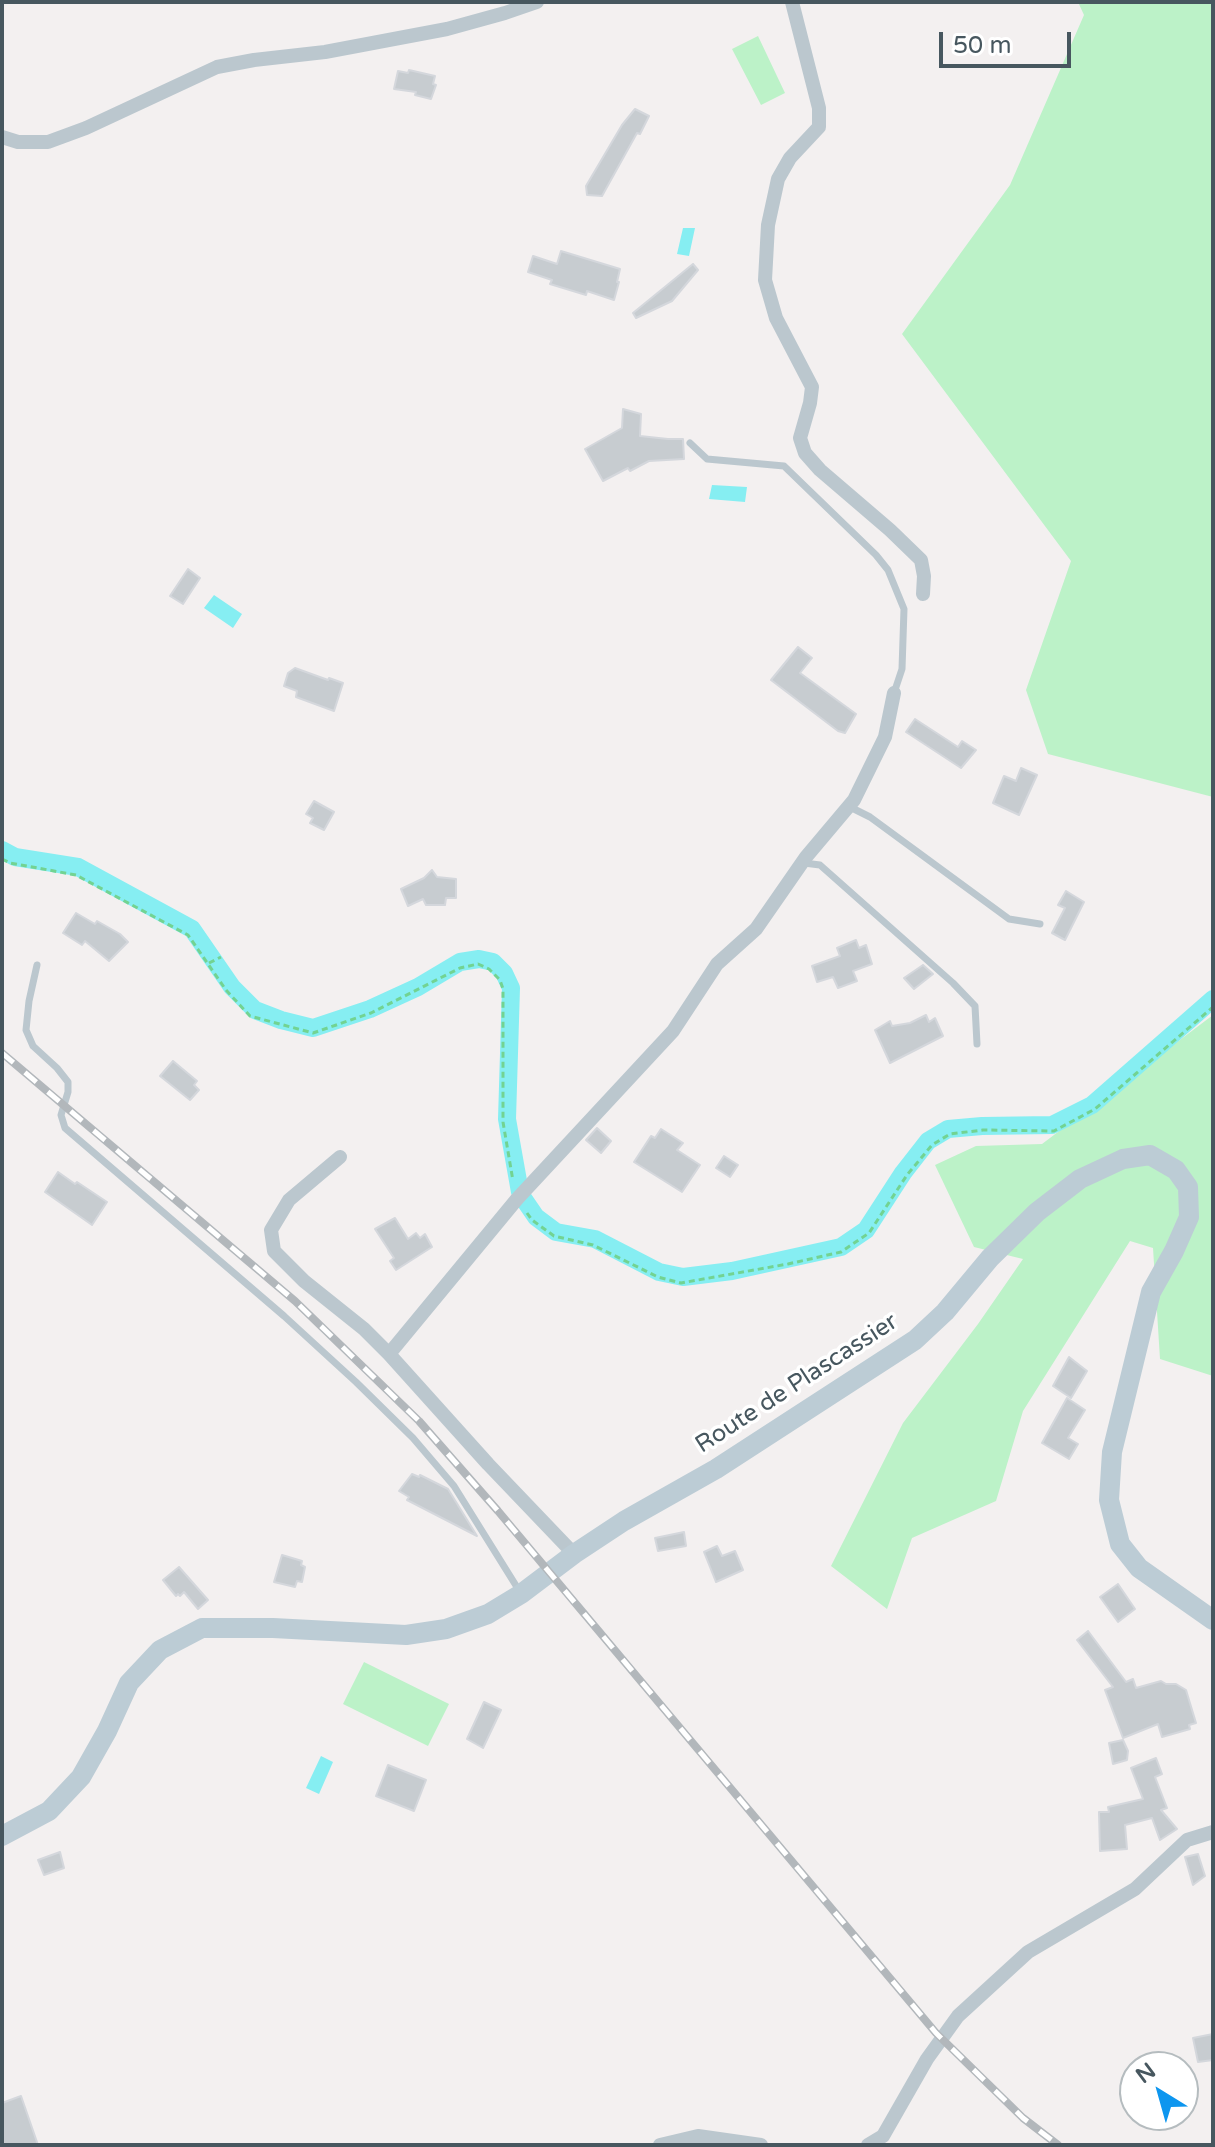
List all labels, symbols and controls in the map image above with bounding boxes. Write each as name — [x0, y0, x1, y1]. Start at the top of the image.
scale bar — [943, 16, 1075, 66]
text: 50 m — [953, 31, 1011, 60]
street label: Route de Plascassier — [691, 1308, 903, 1460]
north arrow — [1119, 2051, 1199, 2131]
text: N — [1131, 2058, 1161, 2089]

